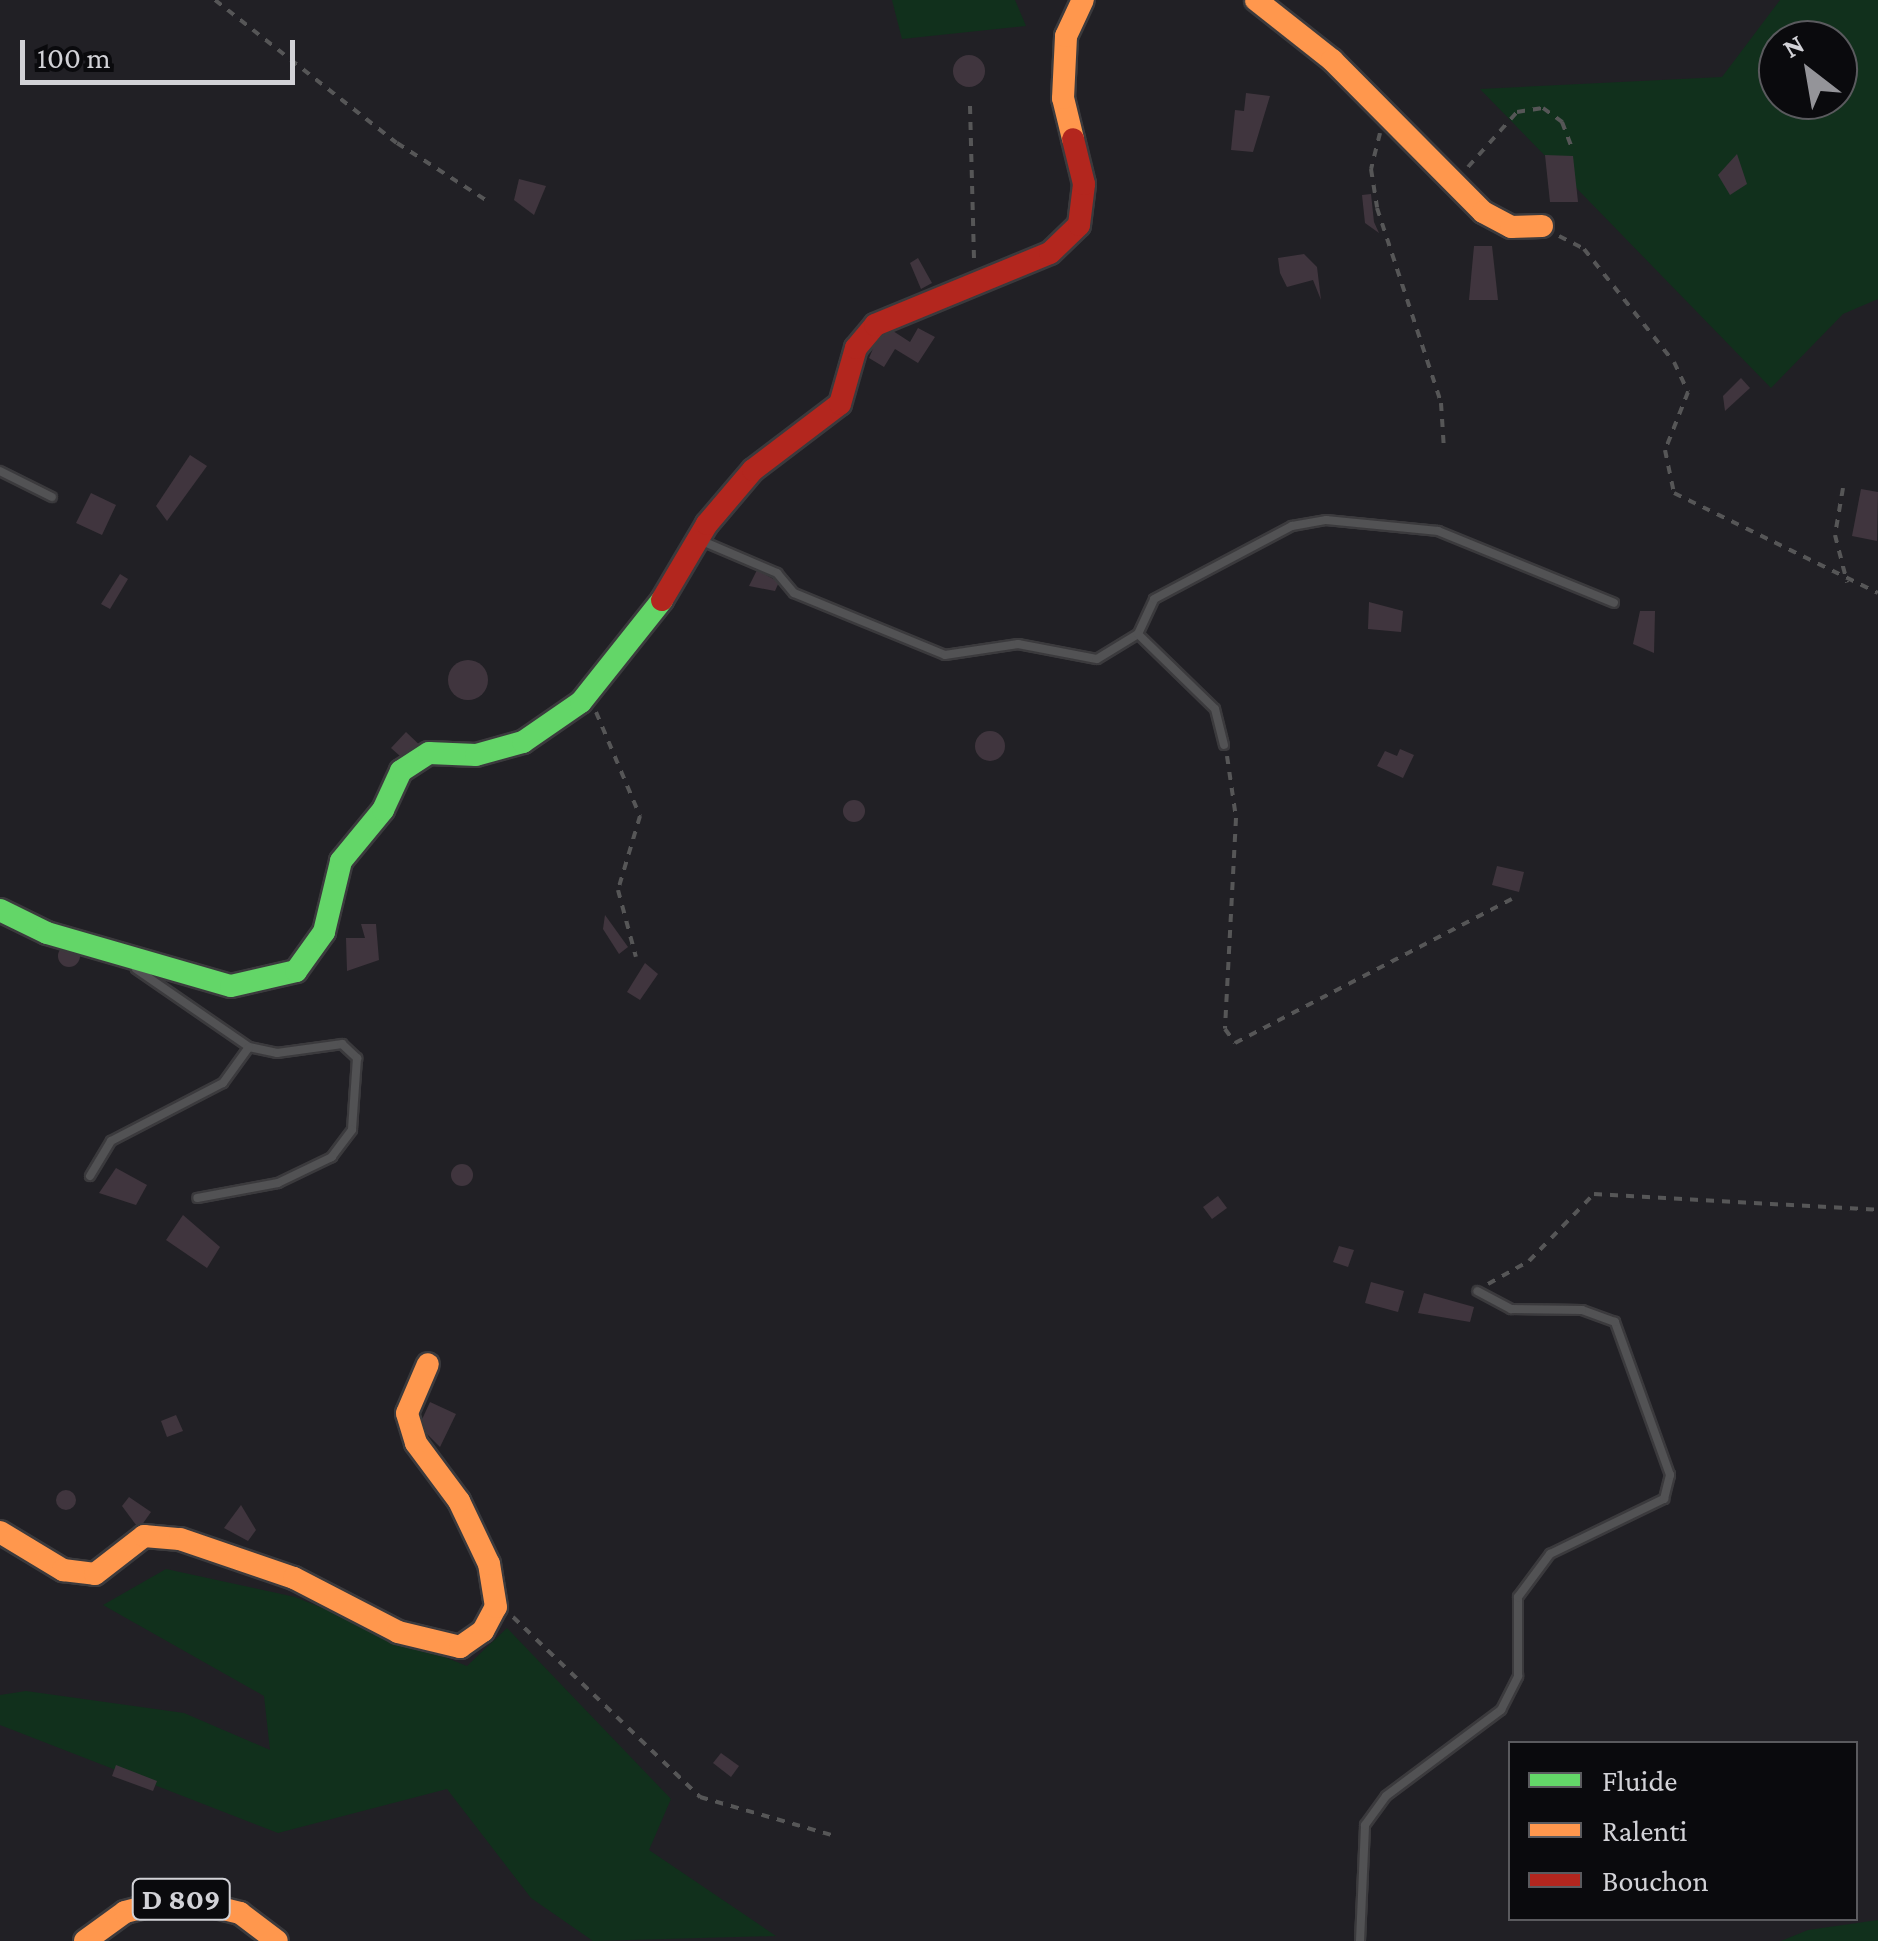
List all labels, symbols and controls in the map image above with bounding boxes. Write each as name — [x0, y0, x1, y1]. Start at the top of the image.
scale bar — [25, 20, 300, 82]
north arrow — [1758, 20, 1858, 120]
text: N — [1777, 27, 1809, 64]
text: 100 m — [37, 41, 111, 74]
legend — [1508, 1741, 1858, 1921]
text: Fluide — [1602, 1764, 1677, 1797]
text: Ralenti — [1602, 1814, 1687, 1847]
text: Bouchon — [1602, 1864, 1709, 1897]
road number: D 809 — [131, 1874, 231, 1924]

